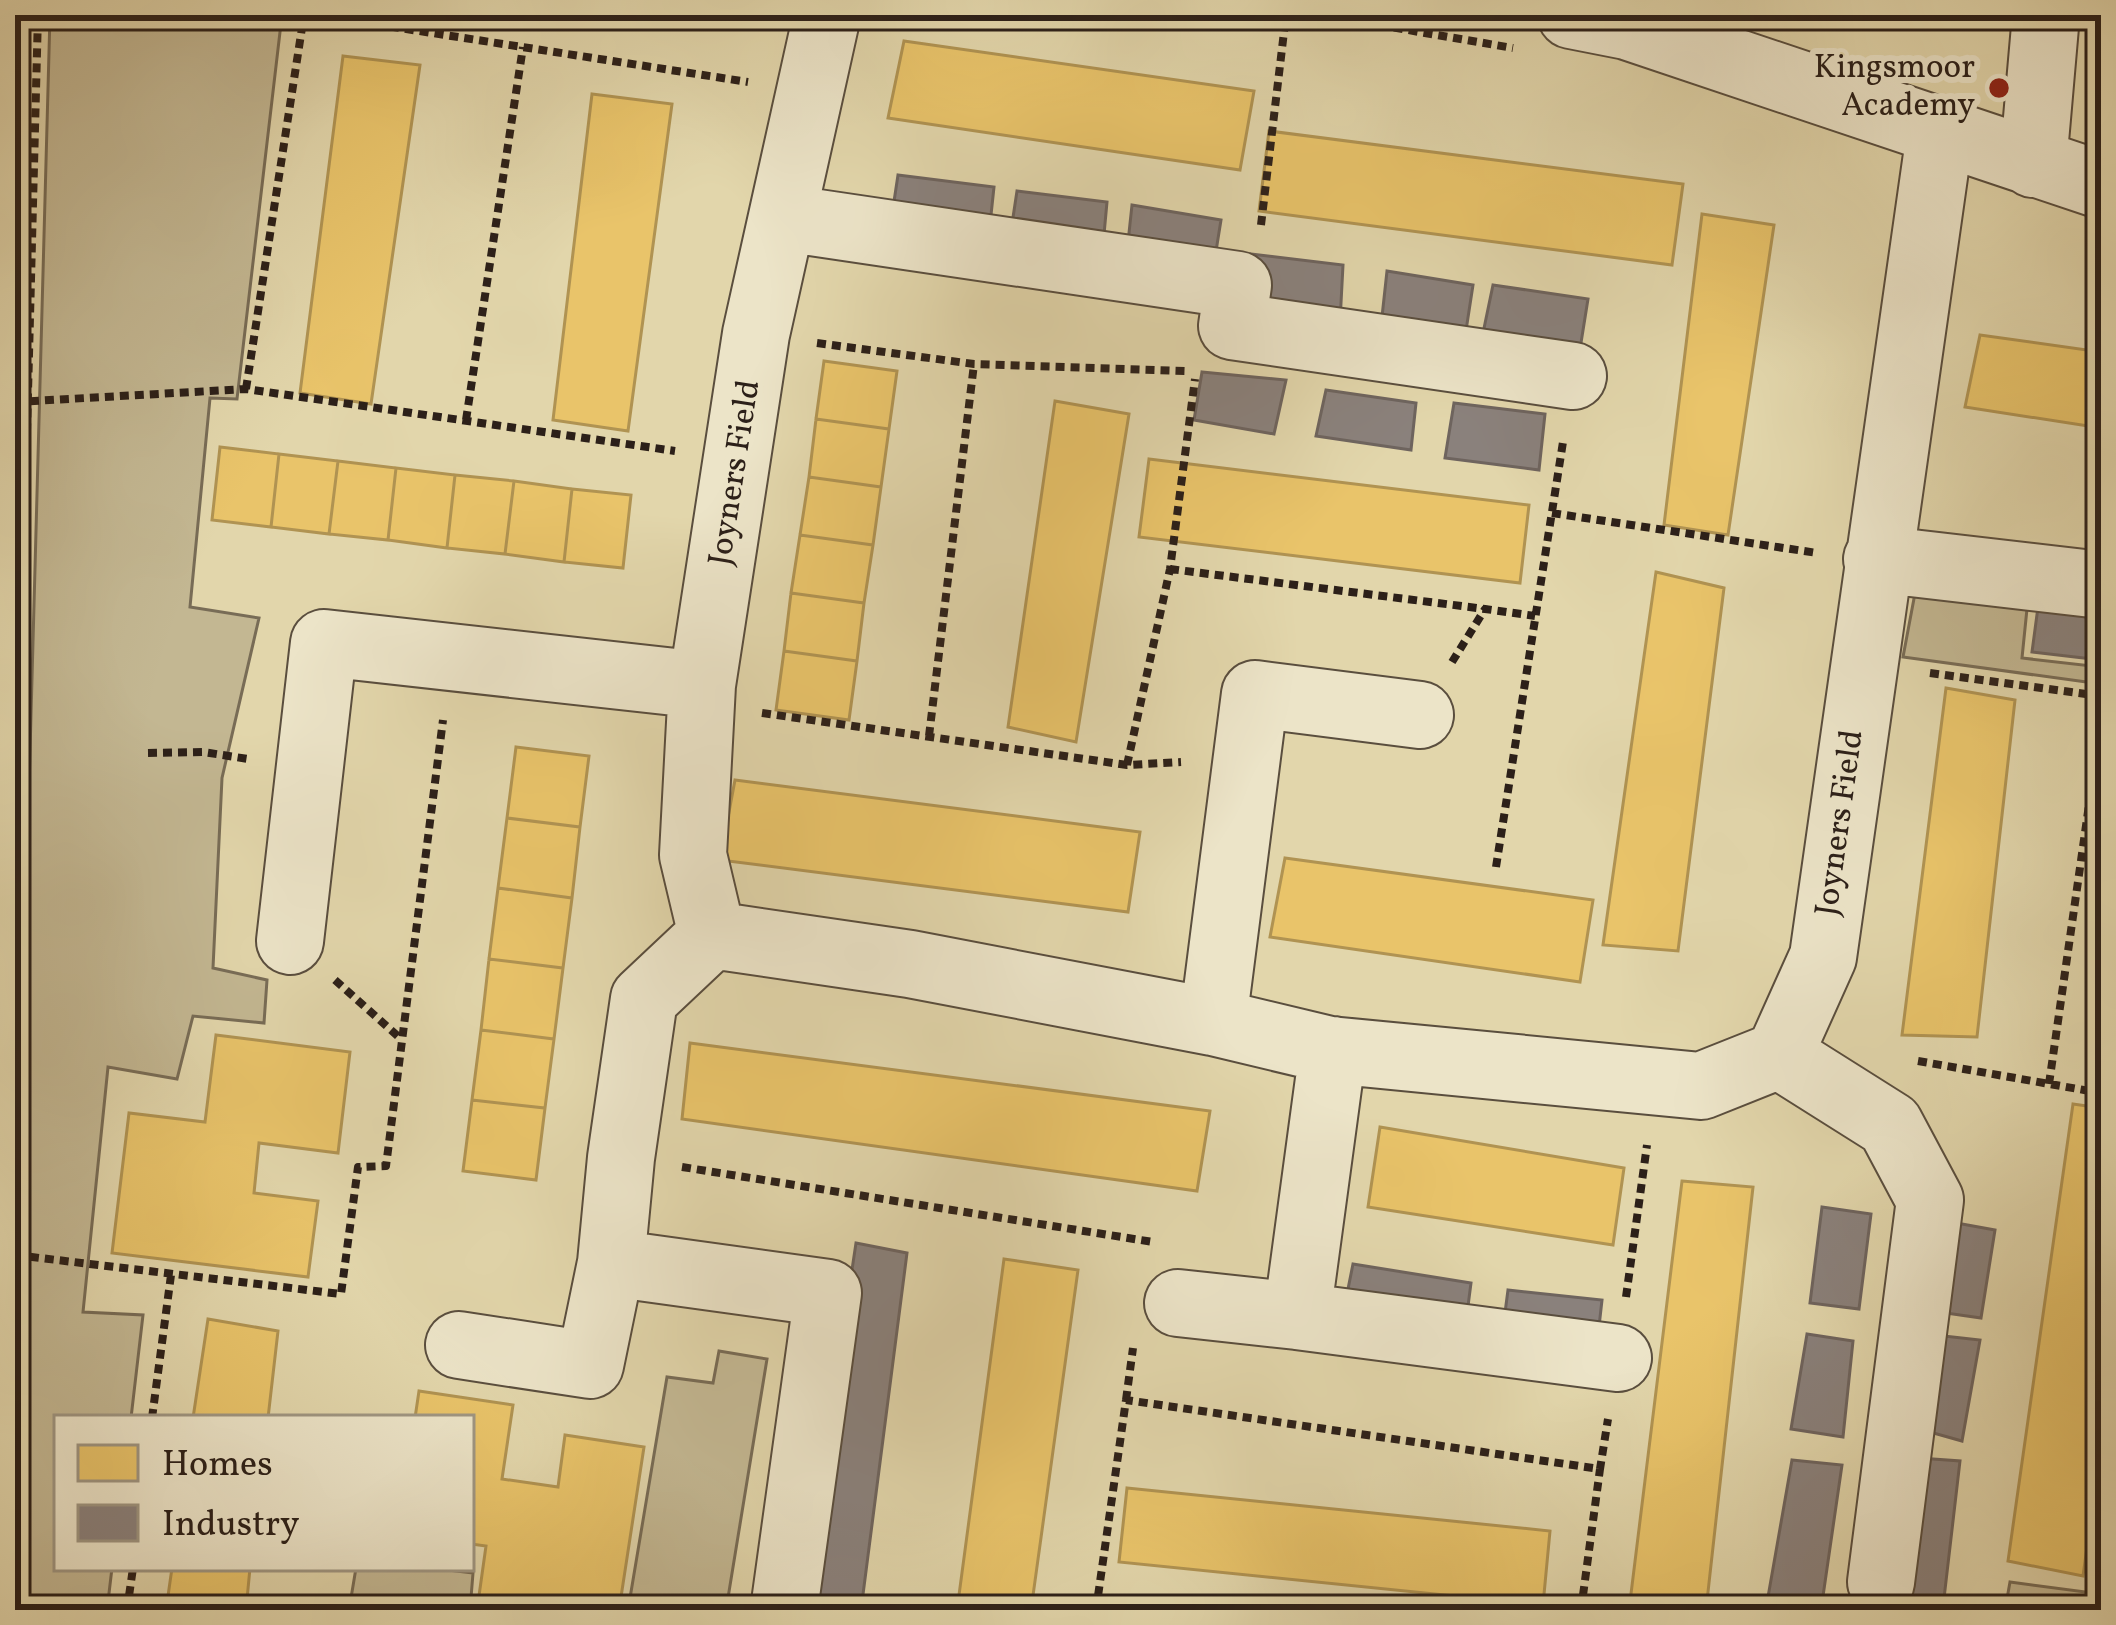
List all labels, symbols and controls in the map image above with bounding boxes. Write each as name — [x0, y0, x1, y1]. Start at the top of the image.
place label: Kingsmoor Academy — [1814, 46, 1975, 130]
marker: Kingsmoor Academy — [1986, 75, 2012, 101]
street label: Joyners Field — [699, 377, 773, 569]
street label: Joyners Field — [1805, 727, 1877, 919]
legend — [54, 1415, 474, 1571]
text: Homes — [162, 1441, 273, 1491]
text: Industry — [162, 1501, 299, 1551]

